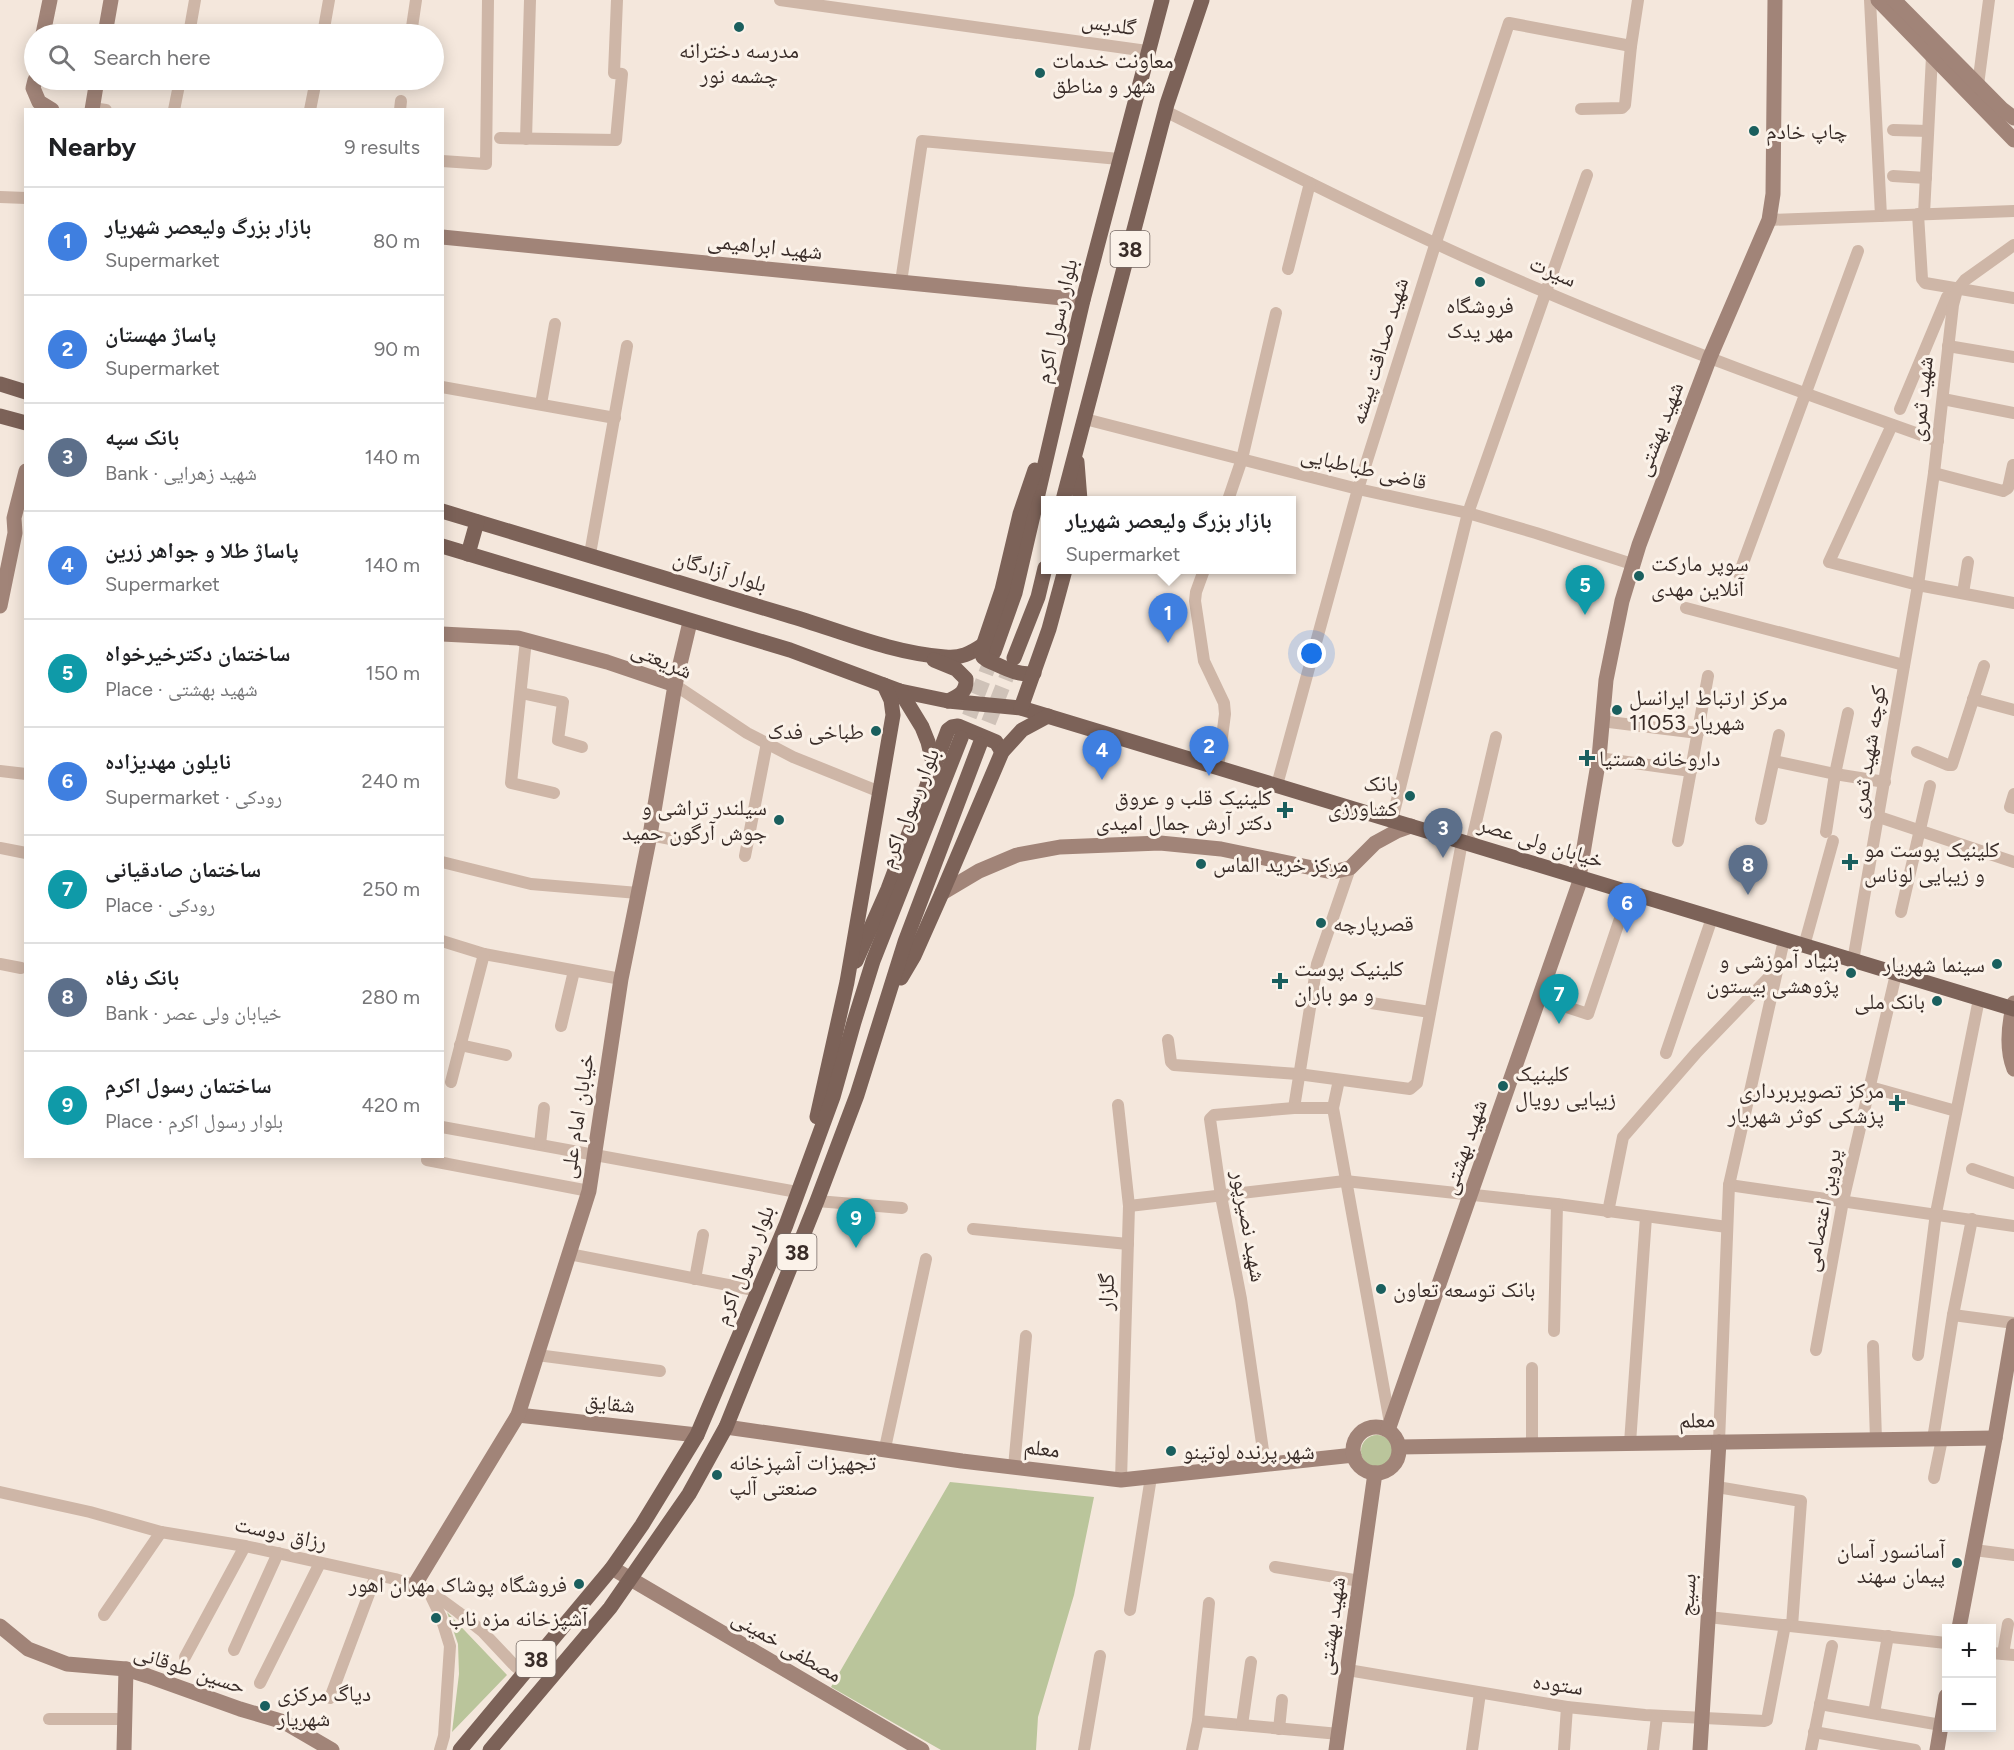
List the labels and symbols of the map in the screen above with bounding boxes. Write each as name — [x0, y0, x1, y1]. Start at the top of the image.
street label: گلدیس — [1080, 7, 1138, 41]
marker: مدرسه دخترانه چشمه نور — [732, 20, 746, 34]
place label: مدرسه دخترانه چشمه نور — [679, 37, 799, 89]
place label: معاونت خدمات شهر و مناطق — [1052, 47, 1173, 99]
marker: معاونت خدمات شهر و مناطق — [1033, 66, 1047, 80]
place label: چاپ خادم — [1766, 118, 1847, 146]
marker: چاپ خادم — [1747, 124, 1761, 138]
street label: شهید ابراهیمی — [706, 227, 824, 265]
road number: 38 — [1110, 231, 1150, 267]
street label: سیرت — [1526, 249, 1580, 293]
street label: بلوار رسول اکرم — [1029, 256, 1084, 386]
street label: شهید صداقت پیشه — [1344, 274, 1414, 428]
marker: فروشگاه مهر یدک — [1473, 275, 1487, 289]
place label: فروشگاه مهر یدک — [1446, 292, 1514, 344]
street label: شهید ثمری — [1903, 355, 1939, 443]
street label: شهید بهشتی — [1629, 378, 1689, 480]
street label: قاضی طباطبایی — [1298, 440, 1430, 496]
street label: بلوار آزادگان — [670, 544, 770, 598]
place label: سوپر مارکت آنلاین مهدی — [1651, 550, 1749, 602]
pin: 5 — [1566, 566, 1604, 615]
marker: سوپر مارکت آنلاین مهدی — [1632, 569, 1646, 583]
pin: 1 — [1148, 594, 1188, 643]
street label: شریعتی — [628, 635, 696, 685]
your location — [1297, 639, 1326, 668]
street label: کوچه شهید ثمری — [1844, 683, 1892, 821]
place label: مرکز ارتباط ایرانسل 11053 شهریار — [1629, 684, 1788, 736]
marker: مرکز ارتباط ایرانسل 11053 شهریار — [1610, 703, 1624, 717]
place label: طباخی فدک — [767, 718, 864, 745]
marker: طباخی فدک — [869, 724, 883, 738]
pin: 2 — [1190, 726, 1228, 776]
pin: 4 — [1082, 730, 1122, 780]
street label: بلوار رسول اکرم — [873, 744, 946, 872]
place label: داروخانه هستیا — [1599, 745, 1720, 772]
marker: داروخانه هستیا — [1580, 751, 1594, 765]
place label: بانک کشاورزی — [1328, 770, 1398, 822]
place label: کلینیک قلب و عروق دکتر آرش جمال امیدی — [1096, 784, 1272, 836]
marker: بانک کشاورزی — [1403, 789, 1417, 803]
place label: سیلندر تراشی و جوش آرگون حمید — [622, 794, 767, 846]
marker: کلینیک قلب و عروق دکتر آرش جمال امیدی — [1276, 801, 1294, 819]
pin: 3 — [1424, 808, 1462, 858]
street label: خیابان ولی عصر — [1474, 810, 1607, 874]
marker: سیلندر تراشی و جوش آرگون حمید — [772, 813, 786, 827]
place label: کلینیک پوست مو و زیبایی لوناس — [1864, 836, 1999, 888]
pin: 8 — [1728, 846, 1768, 895]
place label: مرکز خرید الماس — [1213, 851, 1349, 878]
marker: کلینیک پوست مو و زیبایی لوناس — [1841, 853, 1859, 871]
marker: مرکز خرید الماس — [1194, 857, 1208, 871]
pin: 6 — [1608, 884, 1646, 933]
place label: قصرپارچه — [1333, 910, 1414, 937]
marker: قصرپارچه — [1314, 916, 1328, 930]
place label: بنیاد آموزشی و پژوهشی بیستون — [1706, 947, 1839, 999]
place label: سینما شهریار — [1882, 951, 1985, 978]
place label: کلینیک پوست و مو باران — [1294, 955, 1404, 1007]
marker: سینما شهریار — [1990, 957, 2004, 971]
marker: بنیاد آموزشی و پژوهشی بیستون — [1844, 966, 1858, 980]
marker: کلینیک پوست و مو باران — [1271, 972, 1289, 990]
pin: 7 — [1540, 974, 1578, 1024]
place label: بانک ملی — [1854, 988, 1925, 1015]
marker: بانک ملی — [1930, 994, 1944, 1008]
street label: خیابان امام علی — [554, 1052, 601, 1181]
place label: کلینیک زیبایی رویال — [1515, 1060, 1616, 1112]
place label: مرکز تصویربرداری پزشکی کوثر شهریار — [1727, 1077, 1884, 1129]
marker: کلینیک زیبایی رویال — [1496, 1079, 1510, 1093]
marker: مرکز تصویربرداری پزشکی کوثر شهریار — [1888, 1094, 1906, 1112]
street label: شهید بهشتی — [1435, 1096, 1493, 1198]
street label: پروین اعتصامی — [1797, 1146, 1847, 1274]
street label: شهید نصیرپور — [1226, 1167, 1272, 1284]
pin: 9 — [836, 1198, 876, 1248]
street label: بلوار رسول اکرم — [708, 1201, 781, 1329]
road number: 38 — [778, 1234, 816, 1270]
street label: گلزار — [1092, 1273, 1120, 1312]
place label: بانک توسعه تعاون — [1393, 1276, 1535, 1303]
marker: بانک توسعه تعاون — [1374, 1282, 1388, 1296]
street label: شقایق — [584, 1387, 636, 1419]
street label: معلم — [1679, 1406, 1715, 1435]
street label: معلم — [1022, 1432, 1062, 1465]
place label: شهر پرنده لوتینو — [1183, 1438, 1315, 1465]
marker: شهر پرنده لوتینو — [1164, 1444, 1178, 1458]
place label: تجهیزات آشپزخانه صنعتی آلپ — [729, 1449, 877, 1501]
marker: تجهیزات آشپزخانه صنعتی آلپ — [710, 1468, 724, 1482]
street label: رزاق دوست — [232, 1510, 330, 1556]
place label: آسانسور آسان پیمان سهند — [1837, 1537, 1945, 1589]
marker: آسانسور آسان پیمان سهند — [1950, 1556, 1964, 1570]
place label: فروشگاه پوشاک مهران اهور — [348, 1571, 567, 1598]
street label: بسیج — [1672, 1573, 1702, 1617]
street label: شهید بهشتی — [1311, 1575, 1351, 1677]
marker: فروشگاه پوشاک مهران اهور — [572, 1577, 586, 1591]
street label: مصطفی خمینی — [727, 1604, 847, 1688]
place label: آشپزخانه مزه ناب — [448, 1605, 588, 1632]
marker: آشپزخانه مزه ناب — [429, 1611, 443, 1625]
street label: حسین طوقانی — [131, 1638, 249, 1700]
road number: 38 — [516, 1641, 556, 1677]
street label: ستوده — [1531, 1667, 1585, 1701]
place label: دیاگ مرکزی شهریار — [276, 1680, 371, 1732]
marker: دیاگ مرکزی شهریار — [258, 1699, 272, 1713]

